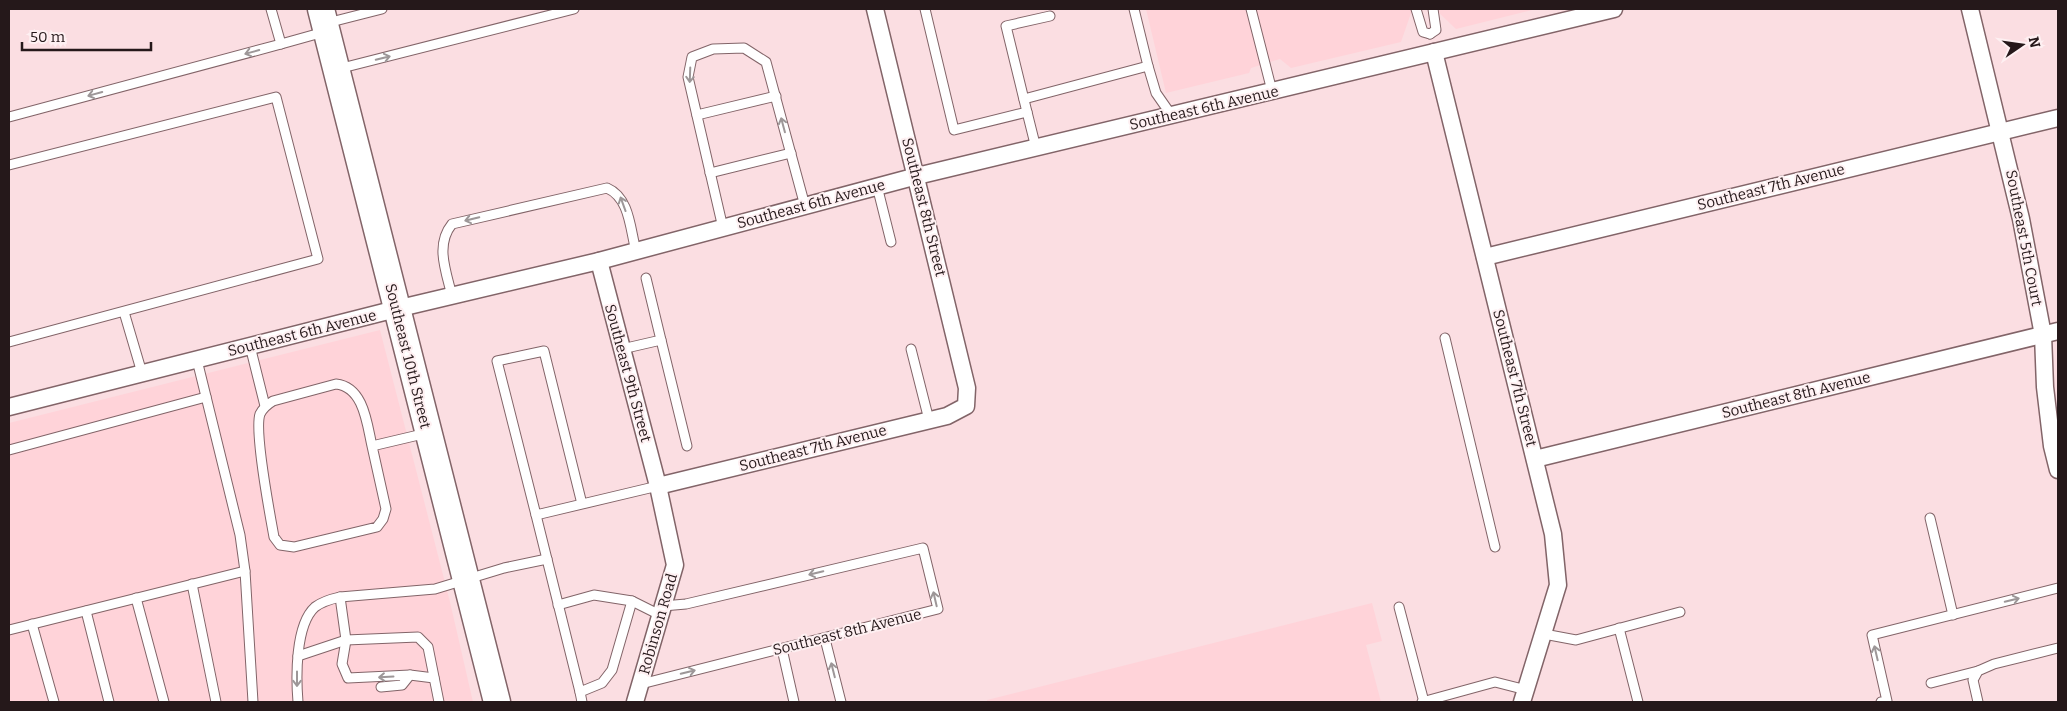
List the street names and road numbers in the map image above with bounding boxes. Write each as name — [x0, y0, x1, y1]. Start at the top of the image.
street label: Southeast 6th Avenue — [1128, 82, 1280, 134]
street label: Southeast 8th Street — [898, 136, 950, 279]
street label: Southeast 7th Avenue — [1695, 160, 1847, 214]
street label: Southeast 5th Court — [2002, 168, 2046, 308]
street label: Southeast 6th Avenue — [735, 176, 887, 232]
street label: Southeast 10th Street — [381, 282, 435, 431]
street label: Southeast 9th Street — [601, 302, 655, 445]
street label: Southeast 6th Avenue — [226, 306, 378, 360]
street label: Southeast 7th Street — [1489, 307, 1541, 449]
street label: Southeast 8th Avenue — [1720, 368, 1872, 422]
street label: Southeast 7th Avenue — [737, 421, 889, 475]
street label: Robinson Road — [635, 571, 681, 677]
street label: Southeast 8th Avenue — [771, 605, 923, 659]

